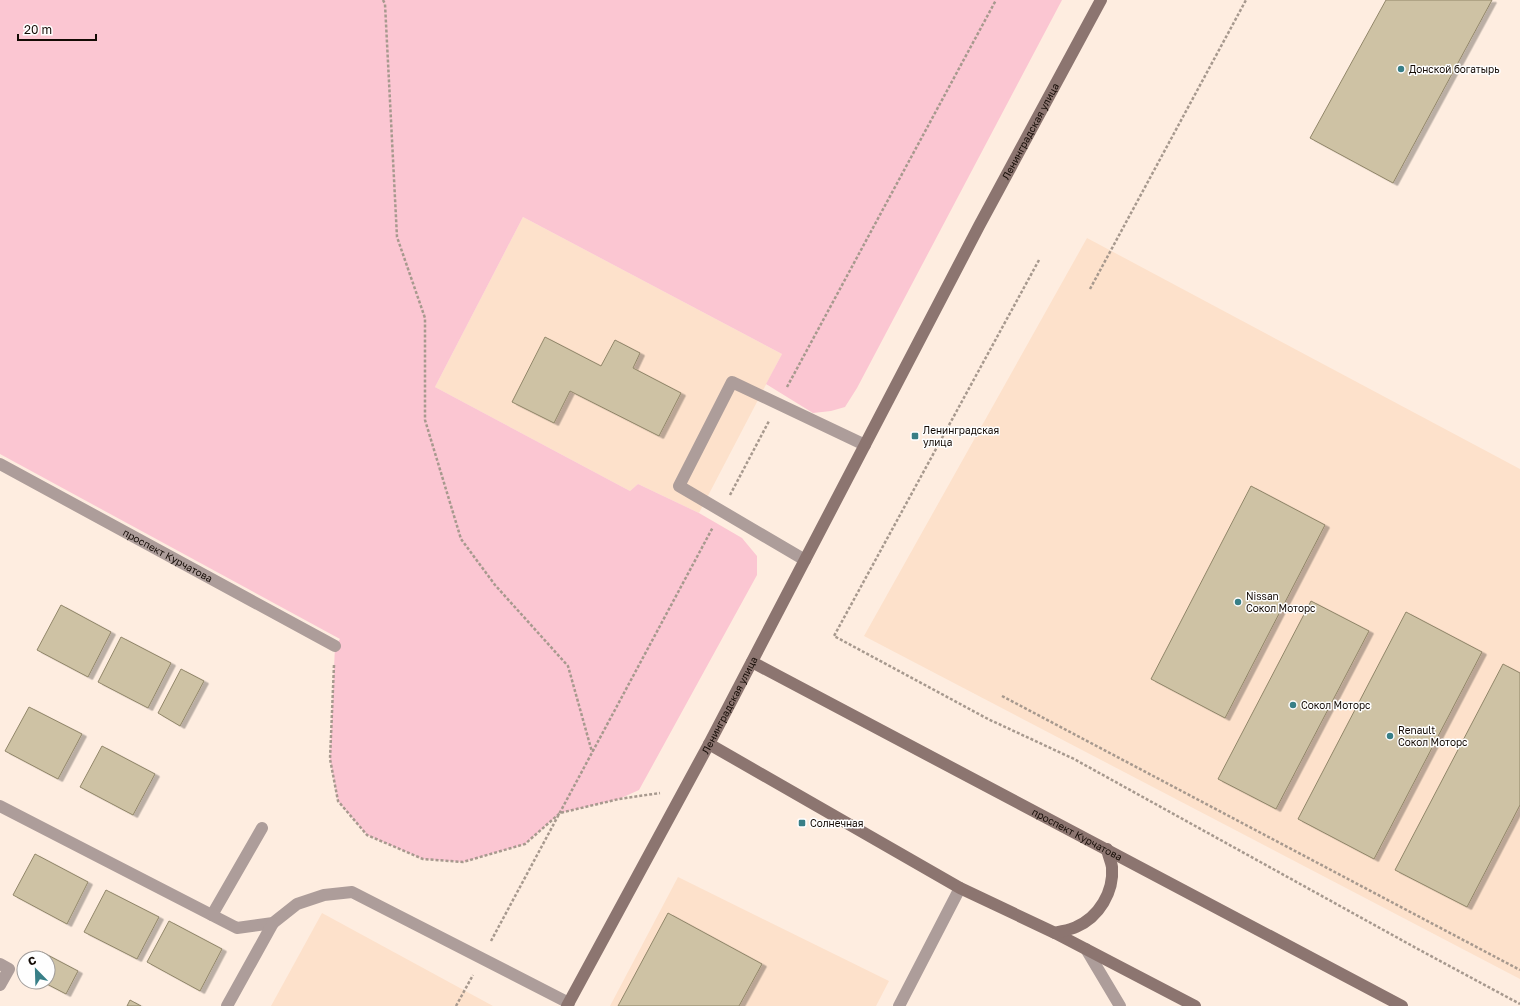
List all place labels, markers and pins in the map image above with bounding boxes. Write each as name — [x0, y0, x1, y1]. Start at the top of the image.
place label: Донской богатырь — [1409, 63, 1499, 75]
marker: Донской богатырь — [1396, 64, 1406, 74]
place label: Ленинградская улица — [923, 424, 999, 448]
marker: Ленинградская улица — [910, 431, 920, 441]
place label: Nissan Сокол Моторс — [1246, 590, 1316, 614]
marker: Nissan Сокол Моторс — [1233, 597, 1243, 607]
place label: Сокол Моторс — [1301, 699, 1371, 711]
marker: Сокол Моторс — [1288, 700, 1298, 710]
place label: Renault Сокол Моторс — [1398, 724, 1468, 748]
marker: Renault Сокол Моторс — [1385, 731, 1395, 741]
place label: Солнечная — [810, 817, 863, 829]
marker: Солнечная — [797, 818, 807, 828]

